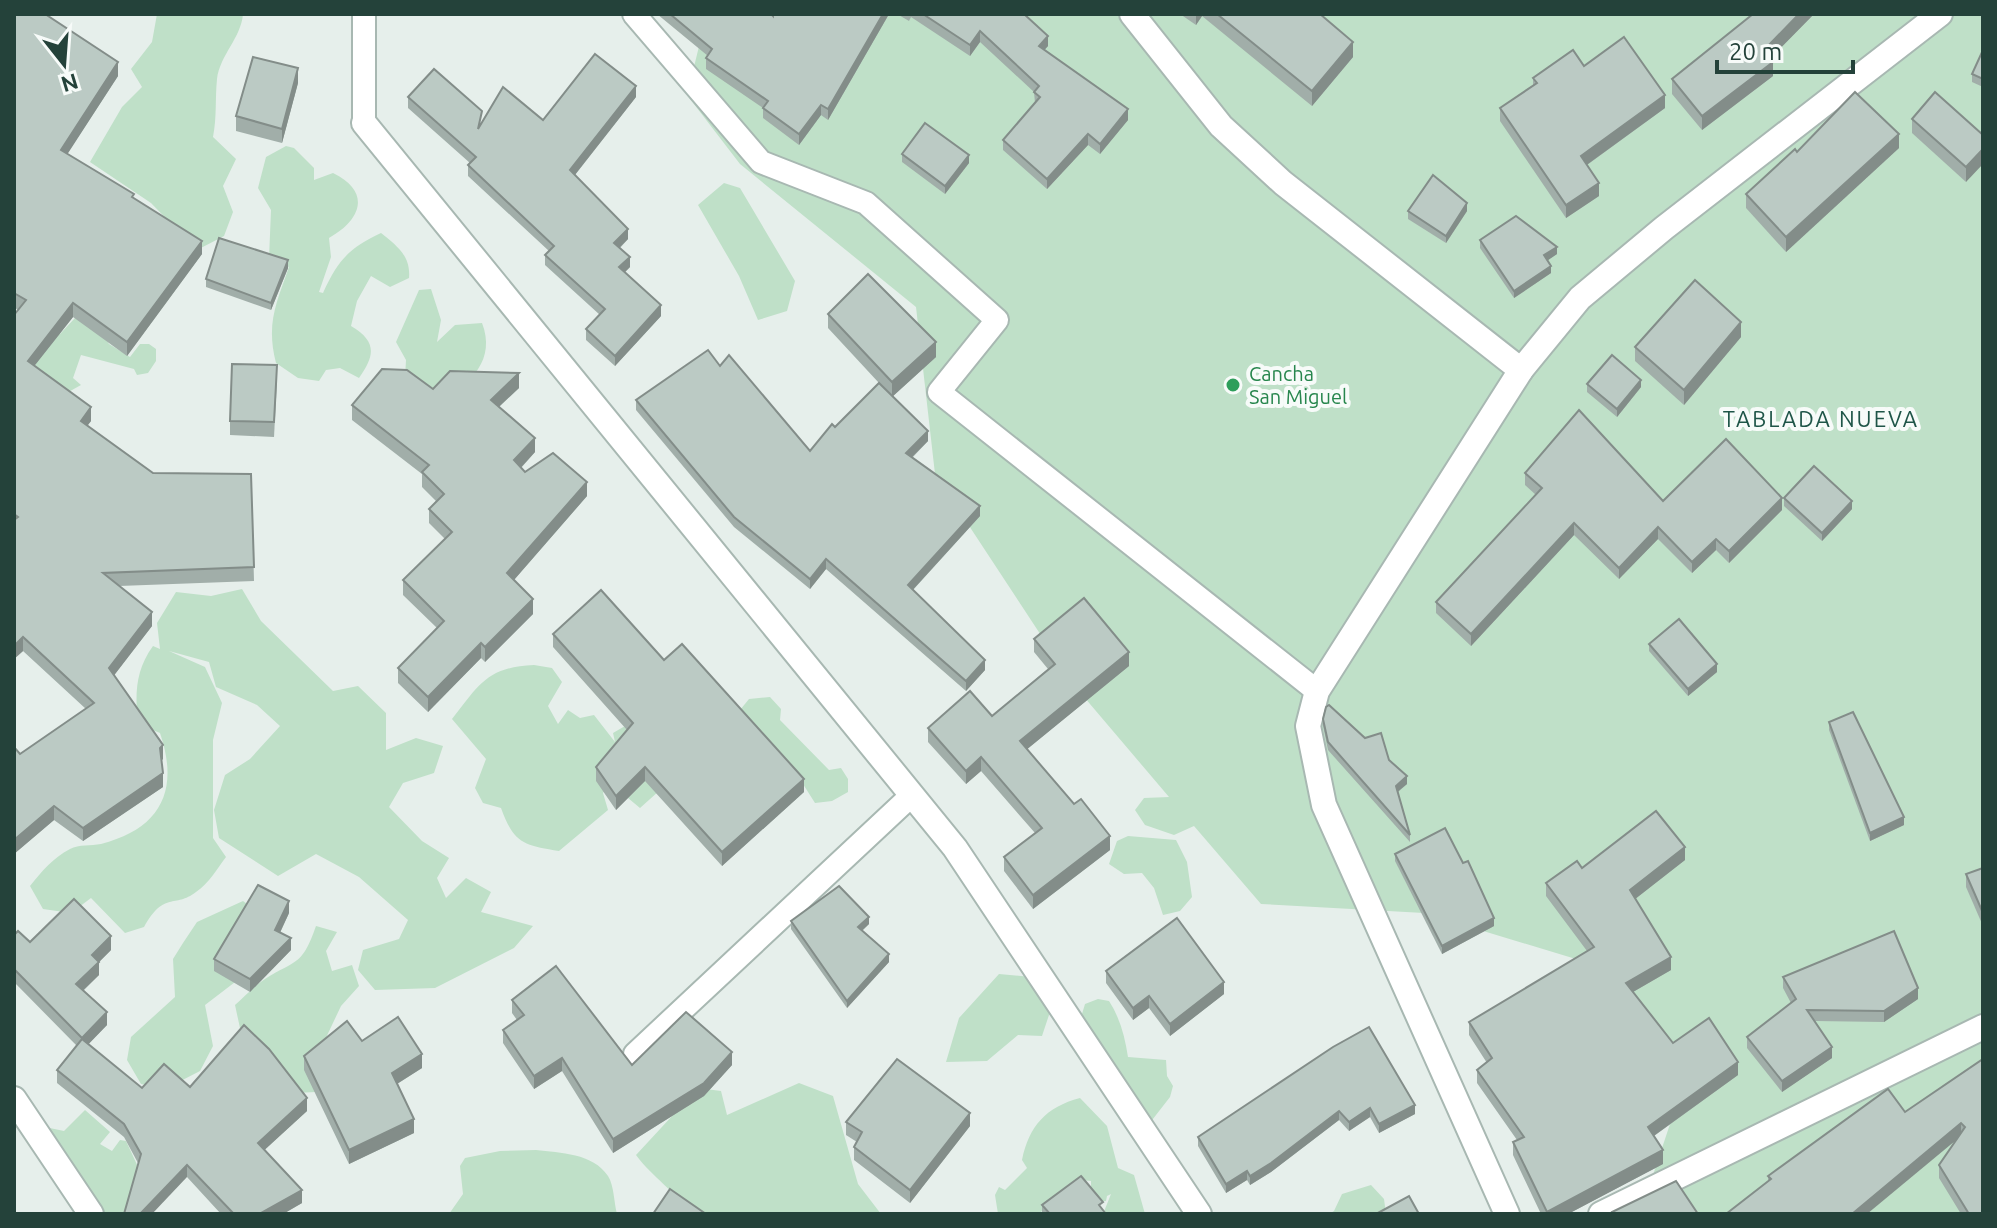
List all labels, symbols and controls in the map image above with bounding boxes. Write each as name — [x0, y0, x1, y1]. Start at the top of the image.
north arrow — [24, 24, 104, 104]
scale bar — [1717, 24, 1853, 74]
text: 20 m — [1729, 38, 1782, 65]
text: N — [58, 69, 82, 98]
place label: Cancha San Miguel — [1249, 362, 1347, 408]
marker: Cancha San Miguel — [1224, 376, 1242, 394]
district label: TABLADA NUEVA — [1723, 406, 1919, 431]

